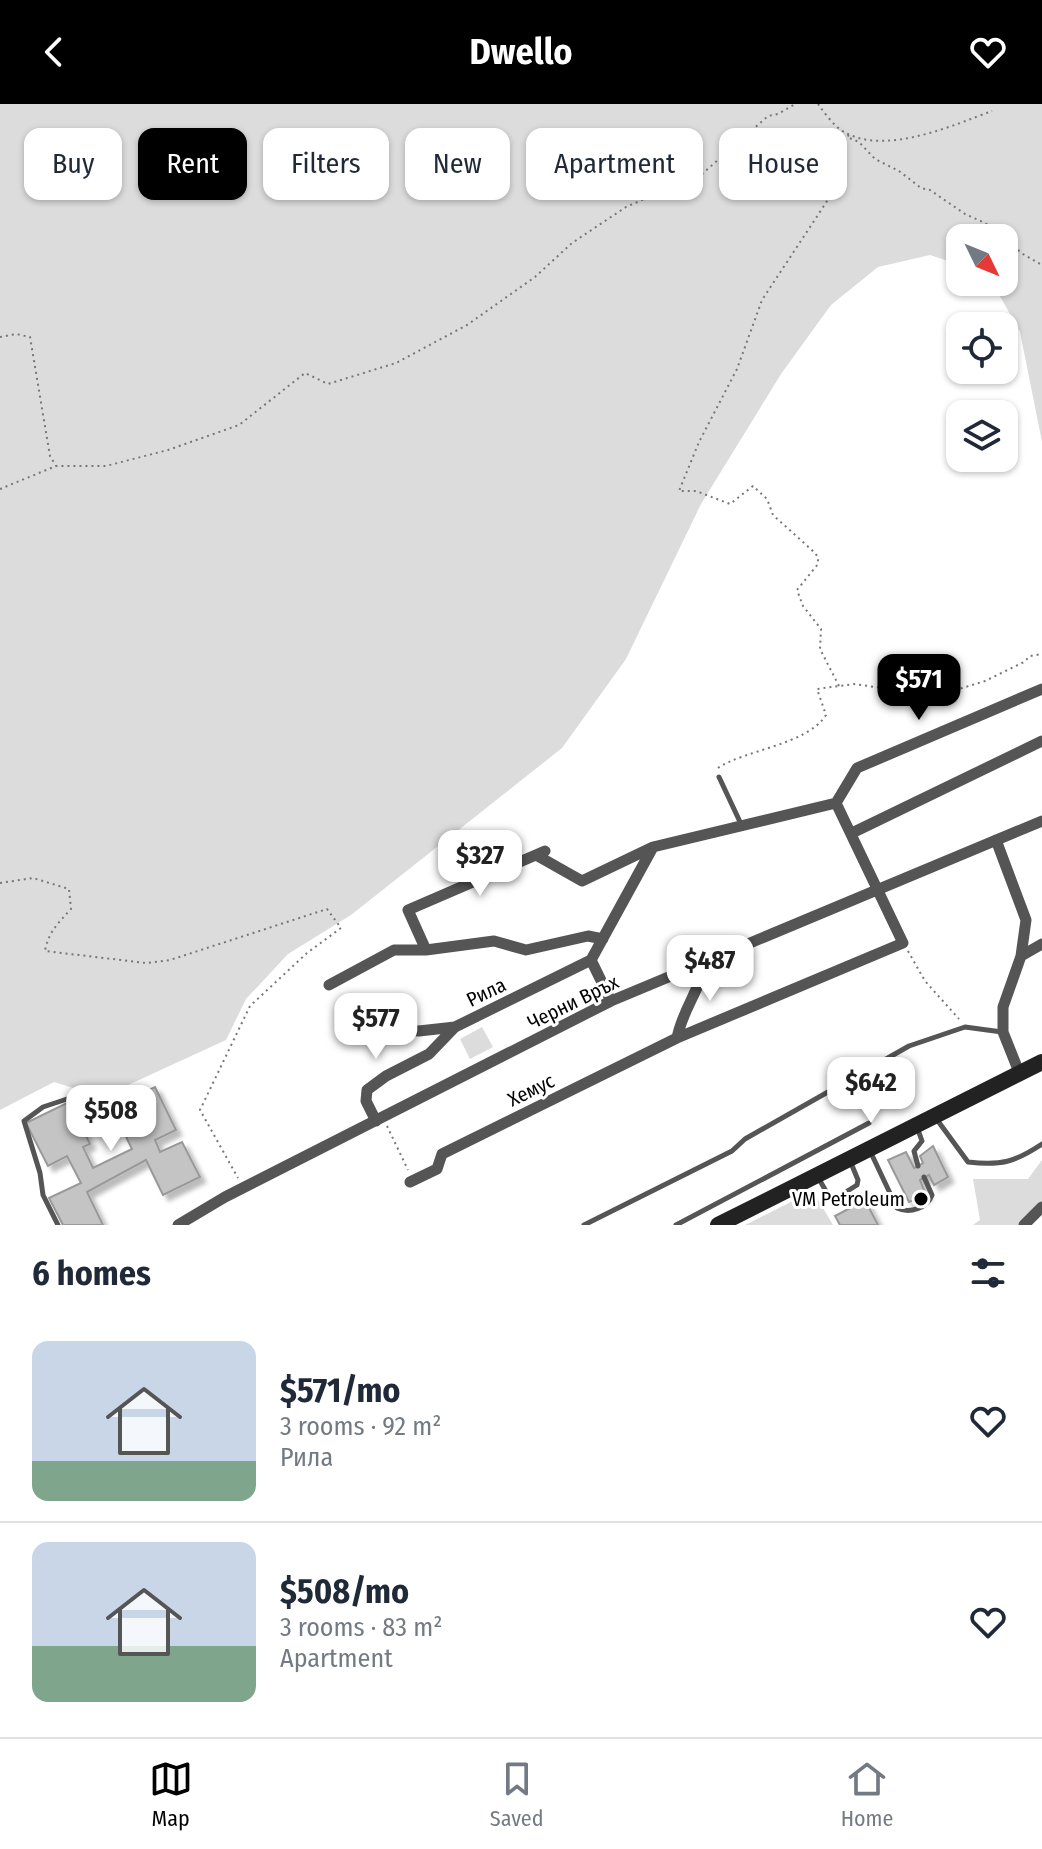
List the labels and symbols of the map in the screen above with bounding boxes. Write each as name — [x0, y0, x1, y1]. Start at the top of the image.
north arrow — [946, 224, 1018, 296]
pin: $571 — [872, 654, 966, 722]
pin: $327 — [433, 830, 527, 898]
pin: $487 — [663, 935, 757, 1003]
street label: Черни Връх — [524, 970, 623, 1034]
street label: Рила — [462, 972, 510, 1012]
pin: $577 — [329, 993, 423, 1061]
pin: $642 — [824, 1057, 918, 1125]
street label: Хемус — [504, 1068, 559, 1111]
pin: $508 — [64, 1085, 158, 1153]
place label: VM Petroleum — [792, 1187, 905, 1211]
marker: VM Petroleum — [912, 1190, 930, 1208]

